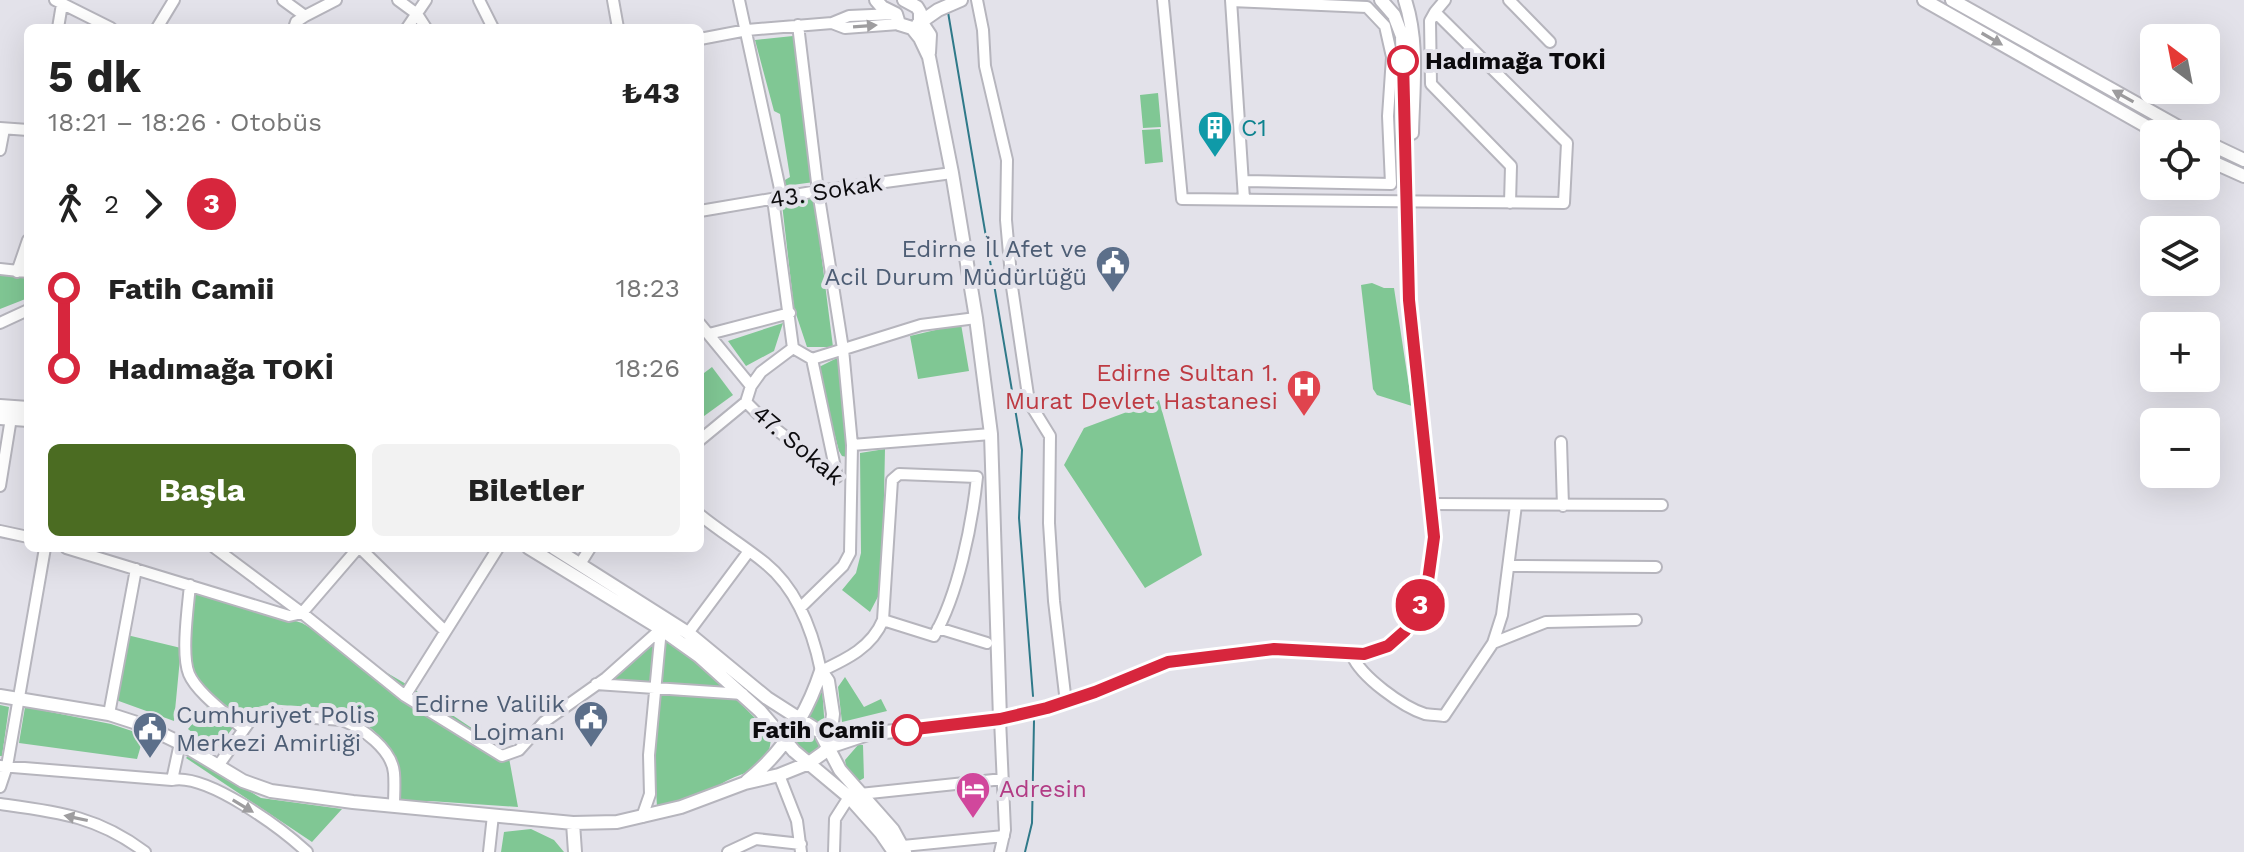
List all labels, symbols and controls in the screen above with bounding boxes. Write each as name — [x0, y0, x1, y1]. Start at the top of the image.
one-way arrow — [853, 20, 878, 33]
north arrow — [2140, 24, 2220, 104]
map controls — [2140, 24, 2220, 488]
one-way arrow — [1981, 32, 2003, 46]
marker: Hadımağa TOKİ — [1388, 46, 1418, 76]
place label: Hadımağa TOKİ — [1425, 47, 1606, 75]
text: 5 dk — [48, 51, 141, 103]
text: ₺43 — [622, 75, 680, 110]
one-way arrow — [2111, 89, 2134, 103]
text: 18:21 – 18:26 · Otobüs — [48, 107, 322, 137]
building icon: C1 — [1196, 109, 1234, 159]
place label: C1 — [1241, 114, 1267, 142]
button: locate — [2140, 120, 2220, 200]
street label: 43. Sokak — [768, 168, 885, 214]
icon: walk — [48, 182, 92, 226]
icon: forward — [131, 182, 175, 226]
text: 3 — [203, 187, 220, 220]
text: 2 — [104, 189, 119, 219]
button: layers — [2140, 216, 2220, 296]
place label: Edirne İl Afet ve Acil Durum Müdürlüğü — [825, 235, 1087, 291]
public building icon: Edirne İl Afet ve Acil Durum Müdürlüğü — [1094, 244, 1132, 294]
text: Fatih Camii — [108, 271, 274, 306]
text: 18:23 — [616, 273, 680, 303]
button: + — [2140, 312, 2220, 392]
text: Hadımağa TOKİ — [108, 351, 334, 386]
text: 18:26 — [615, 353, 680, 383]
place label: Edirne Sultan 1. Murat Devlet Hastanesi — [1005, 359, 1278, 415]
hospital icon: Edirne Sultan 1. Murat Devlet Hastanesi — [1285, 368, 1323, 418]
street label: 47. Sokak — [747, 399, 849, 491]
button: − — [2140, 408, 2220, 488]
button: Başla — [48, 444, 356, 536]
button: Biletler — [372, 444, 680, 536]
line badge: 3 — [1394, 579, 1446, 631]
text: 3 — [1412, 588, 1428, 621]
place label: Edirne Valilik Lojmanı — [414, 690, 565, 746]
public building icon: Edirne Valilik Lojmanı — [572, 699, 610, 749]
place label: Cumhuriyet Polis Merkezi Amirliği — [176, 701, 375, 757]
public building icon: Cumhuriyet Polis Merkezi Amirliği — [131, 710, 169, 760]
marker: Fatih Camii — [892, 715, 922, 745]
place label: Fatih Camii — [752, 716, 885, 744]
hotel icon: Adresin — [954, 770, 992, 820]
place label: Adresin — [999, 775, 1087, 803]
one-way arrow — [232, 798, 254, 812]
one-way arrow — [64, 811, 89, 824]

